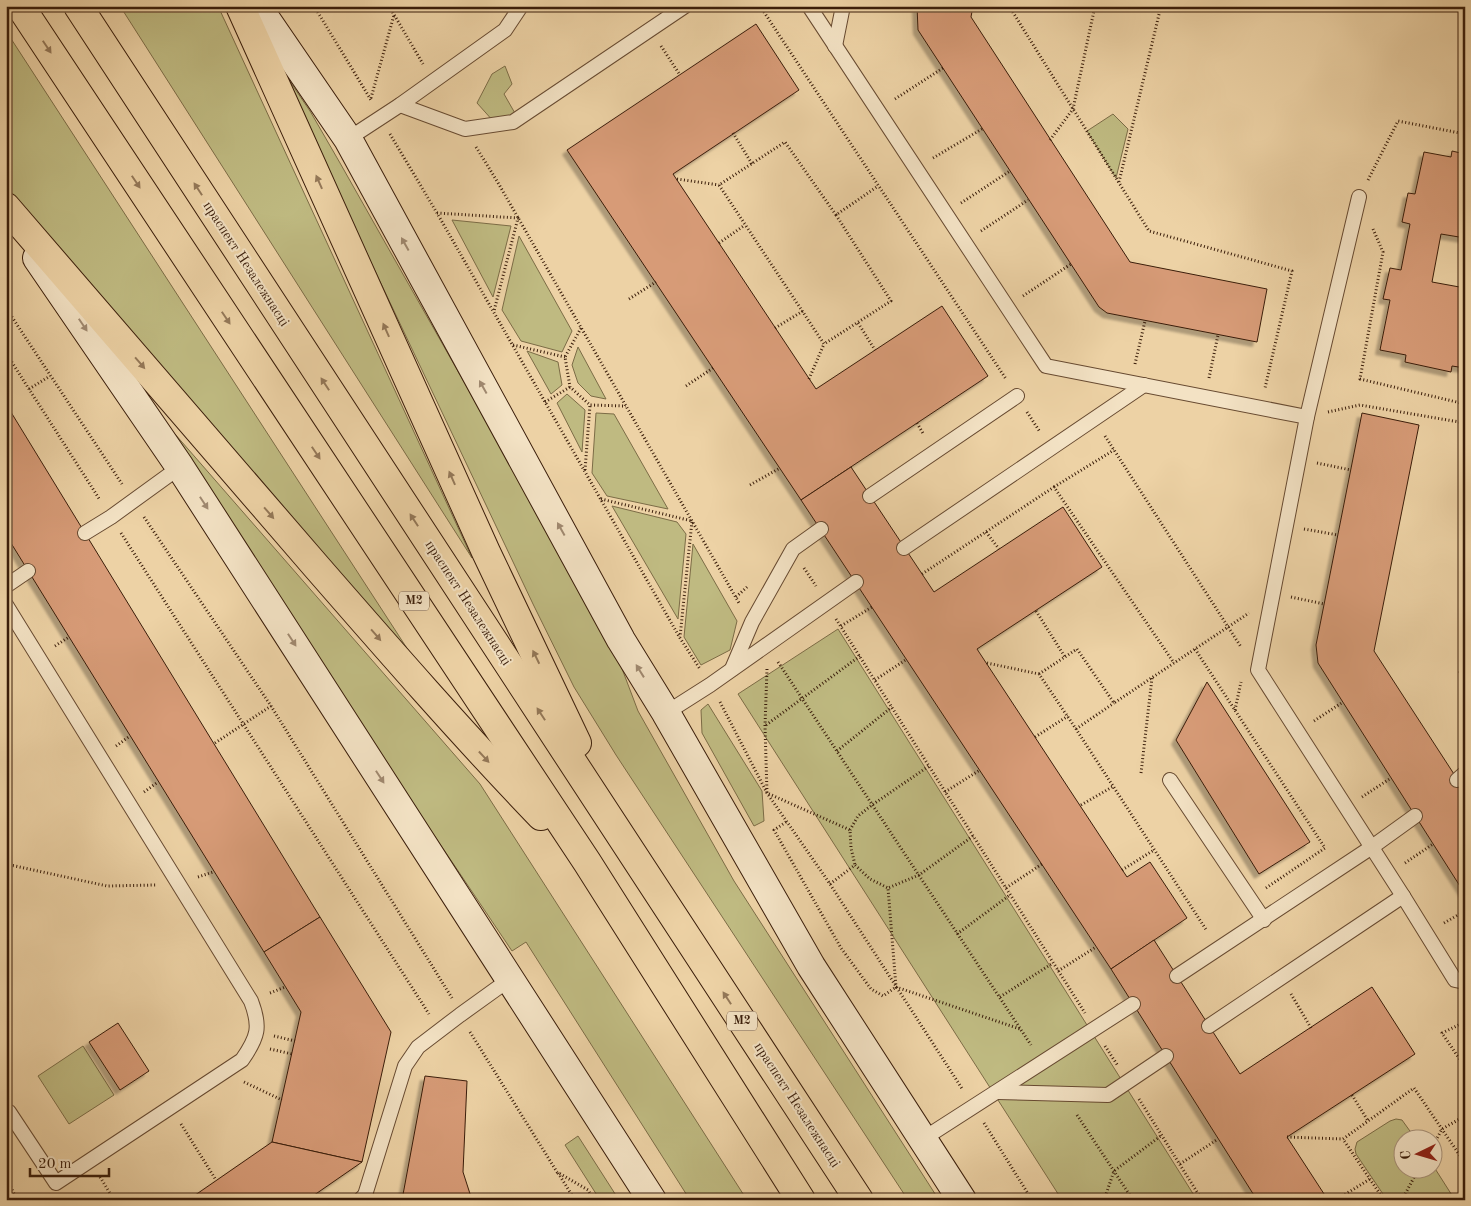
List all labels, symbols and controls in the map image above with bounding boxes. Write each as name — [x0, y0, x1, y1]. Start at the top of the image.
one-way arrow — [42, 40, 51, 54]
one-way arrow — [315, 175, 323, 189]
one-way arrow — [132, 176, 141, 189]
one-way arrow — [193, 183, 202, 196]
street label: праспект Незалежнасці — [200, 199, 292, 329]
one-way arrow — [401, 237, 409, 252]
one-way arrow — [221, 311, 231, 325]
one-way arrow — [78, 319, 88, 332]
one-way arrow — [381, 323, 389, 337]
one-way arrow — [135, 357, 146, 370]
one-way arrow — [320, 377, 330, 391]
one-way arrow — [479, 380, 487, 394]
one-way arrow — [311, 447, 321, 460]
one-way arrow — [448, 471, 456, 485]
one-way arrow — [199, 497, 209, 510]
one-way arrow — [264, 506, 275, 519]
one-way arrow — [409, 513, 419, 527]
one-way arrow — [557, 522, 565, 537]
street label: праспект Незалежнасці — [422, 538, 514, 668]
road number: М2 — [399, 592, 429, 610]
one-way arrow — [371, 629, 382, 642]
one-way arrow — [287, 633, 296, 647]
one-way arrow — [532, 650, 540, 664]
one-way arrow — [636, 665, 645, 678]
one-way arrow — [536, 708, 546, 721]
one-way arrow — [478, 750, 490, 762]
one-way arrow — [375, 770, 384, 783]
one-way arrow — [722, 991, 732, 1005]
road number: М2 — [727, 1011, 757, 1030]
street label: праспект Незалежнасці — [751, 1040, 843, 1170]
north arrow — [1394, 1128, 1444, 1178]
scale bar — [30, 1146, 109, 1178]
text: С — [1399, 1150, 1413, 1160]
text: 20 m — [38, 1157, 72, 1172]

